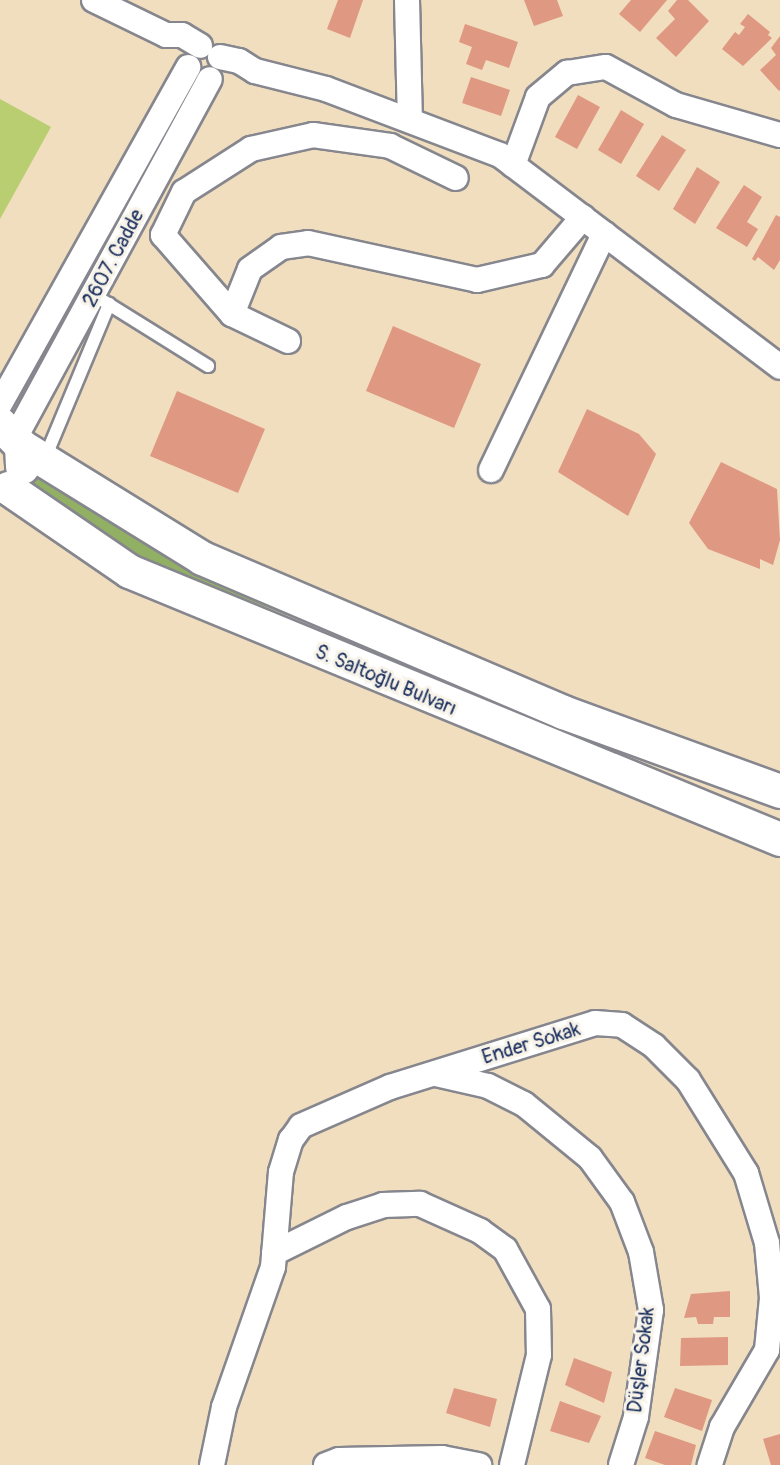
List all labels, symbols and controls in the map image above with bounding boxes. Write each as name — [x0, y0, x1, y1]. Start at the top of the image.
street label: 2607. Cadde — [77, 205, 149, 311]
street label: S. Saltoğlu Bulvarı — [312, 639, 460, 721]
street label: Ender Sokak — [479, 1017, 583, 1069]
street label: Düşler Sokak — [623, 1306, 659, 1414]

